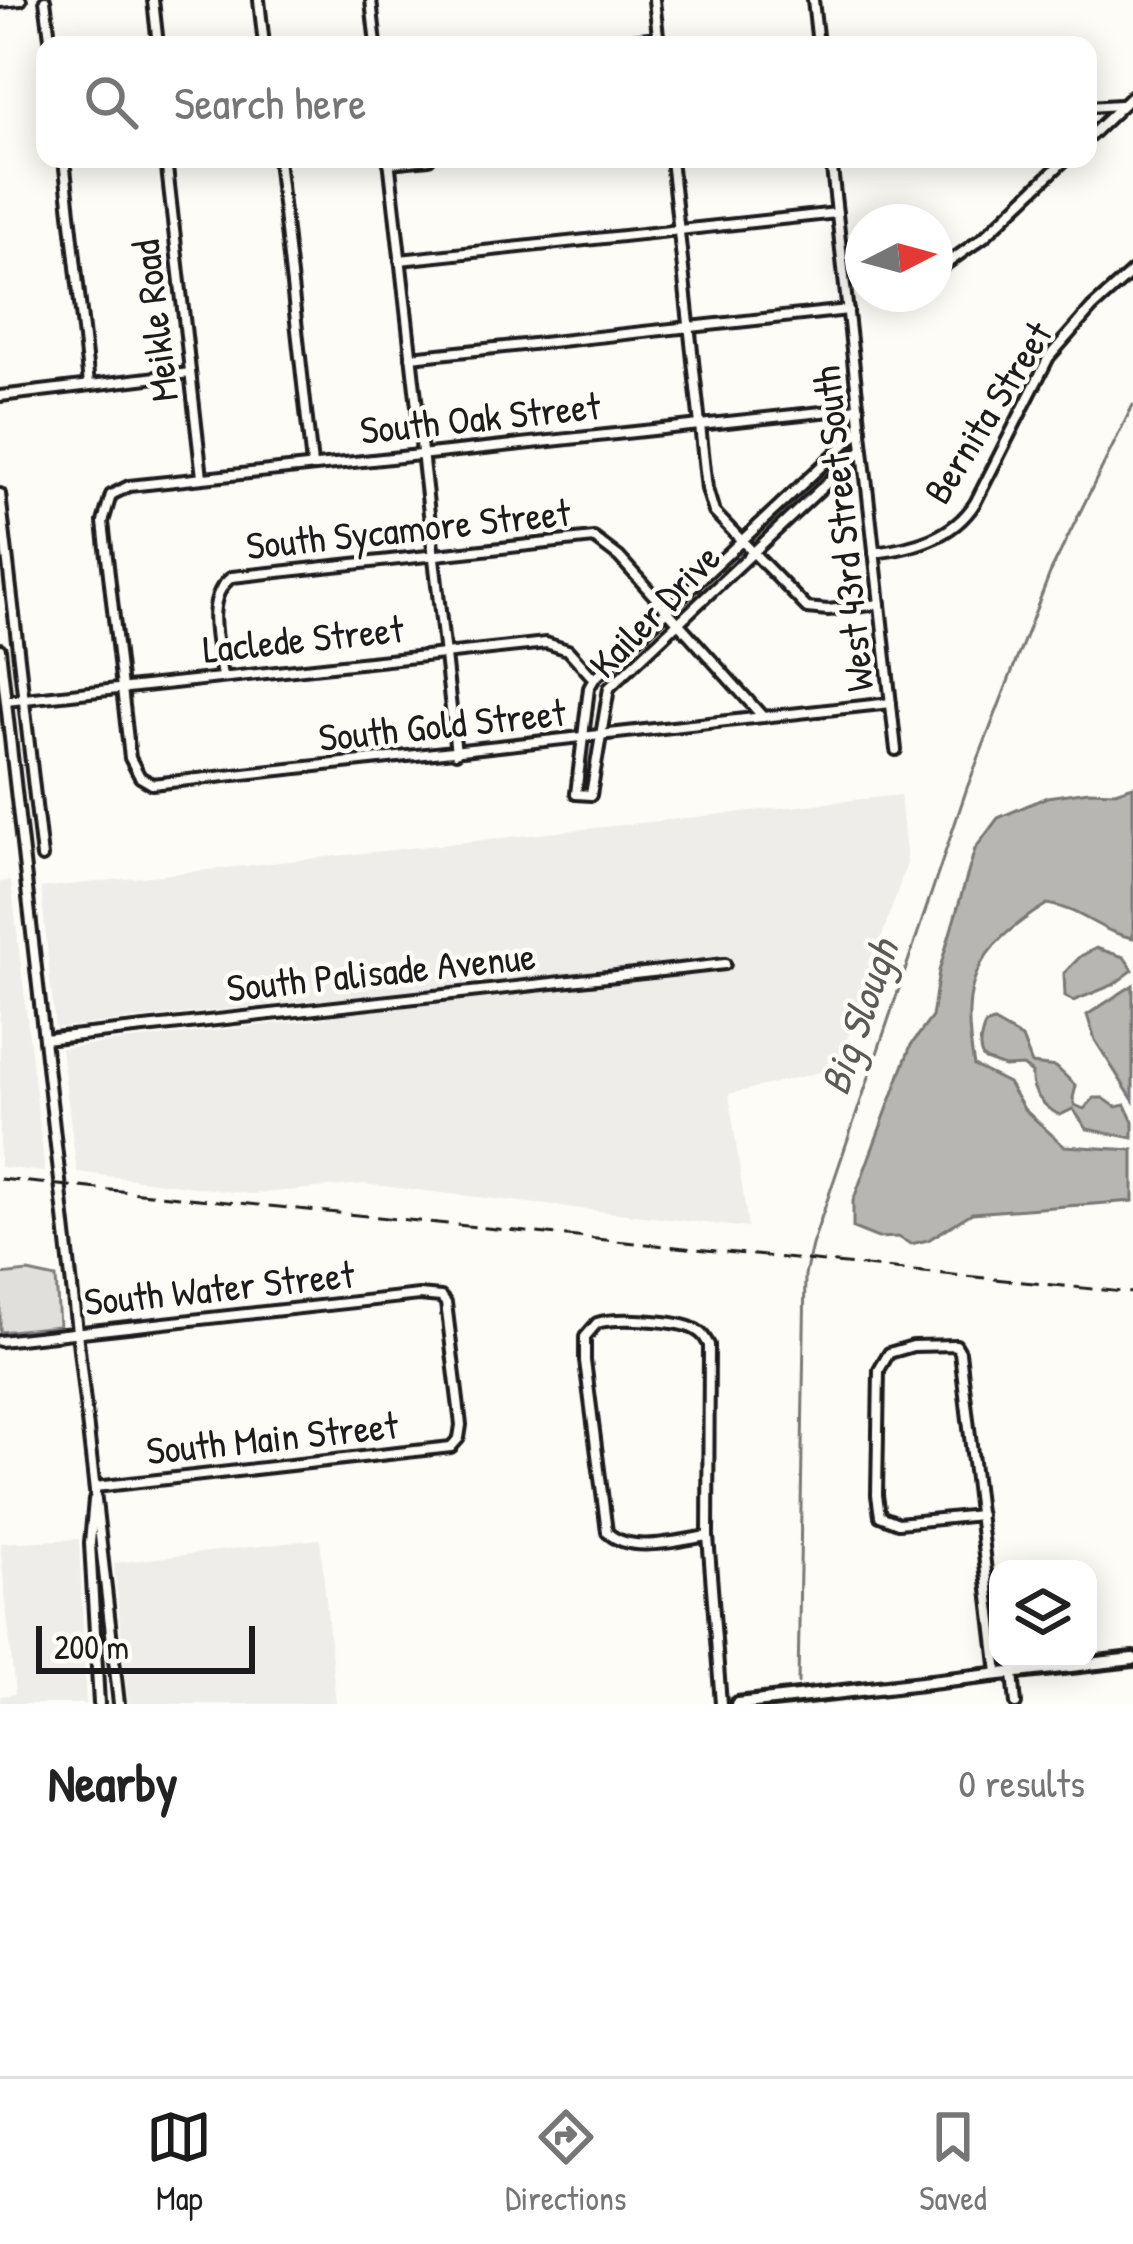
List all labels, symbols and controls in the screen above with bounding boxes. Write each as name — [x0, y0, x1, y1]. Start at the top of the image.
search box — [36, 36, 1097, 168]
icon: search — [78, 69, 144, 135]
text: Search here — [174, 72, 366, 133]
north arrow — [845, 204, 953, 312]
street label: Meikle Road — [118, 237, 190, 405]
street label: Bernita Street — [910, 310, 1064, 513]
street label: West 43rd Street South — [799, 364, 885, 694]
street label: South Oak Street — [357, 378, 603, 456]
street label: South Sycamore Street — [243, 485, 573, 571]
street label: Kailer Drive — [577, 531, 731, 689]
street label: Laclede Street — [200, 601, 406, 675]
street label: South Gold Street — [316, 685, 569, 763]
street label: South Palisade Avenue — [224, 928, 538, 1014]
water label: Big Slough — [805, 930, 913, 1102]
street label: South Water Street — [81, 1246, 357, 1328]
street label: South Main Street — [144, 1397, 401, 1477]
map controls — [989, 1560, 1097, 1668]
button: layers — [989, 1560, 1097, 1668]
scale bar — [36, 1620, 255, 1673]
text: 200 m — [54, 1625, 129, 1669]
text: Nearby — [48, 1748, 178, 1817]
text: 0 results — [959, 1756, 1085, 1809]
tab: Map — [146, 2104, 212, 2220]
tab: Directions — [505, 2104, 627, 2220]
tab: Saved — [919, 2104, 987, 2220]

